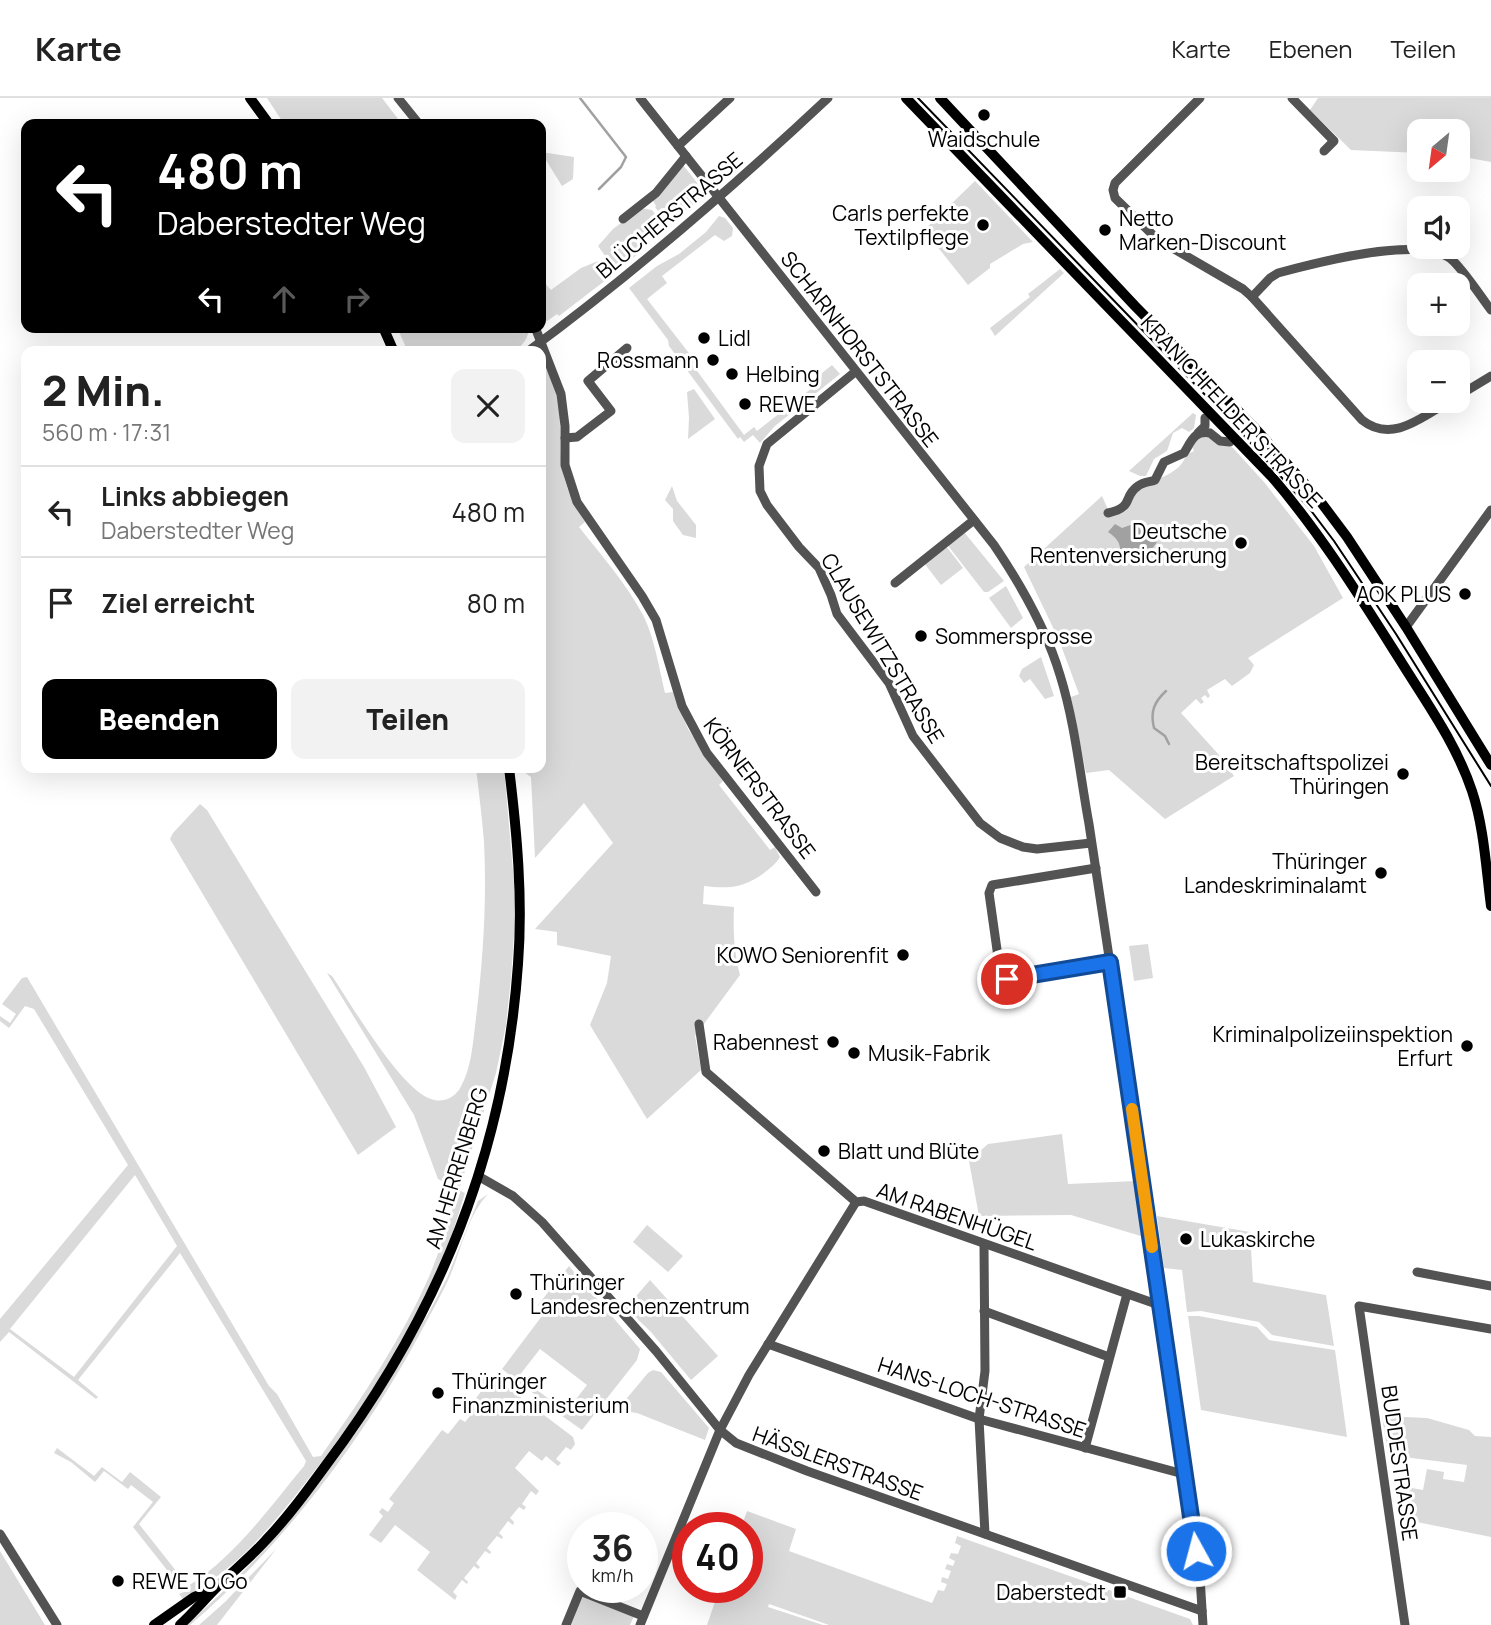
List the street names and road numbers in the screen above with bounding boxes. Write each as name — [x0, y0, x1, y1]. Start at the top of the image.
street label: BLÜCHERSTRASSE — [590, 146, 748, 284]
street label: SCHARNHORSTSTRASSE — [775, 245, 945, 453]
street label: KRANICHFELDER STRASSE — [1135, 308, 1329, 514]
street label: CLAUSEWITZSTRASSE — [815, 548, 951, 748]
street label: KÖRNERSTRASSE — [698, 712, 822, 864]
street label: AM HERRENBERG — [418, 1084, 494, 1252]
street label: AM RABENHÜGEL — [873, 1175, 1041, 1257]
street label: HANS-LOCH-STRASSE — [874, 1350, 1090, 1444]
street label: BUDDESTRASSE — [1375, 1383, 1425, 1543]
street label: HÄSSLERSTRASSE — [749, 1419, 927, 1507]

